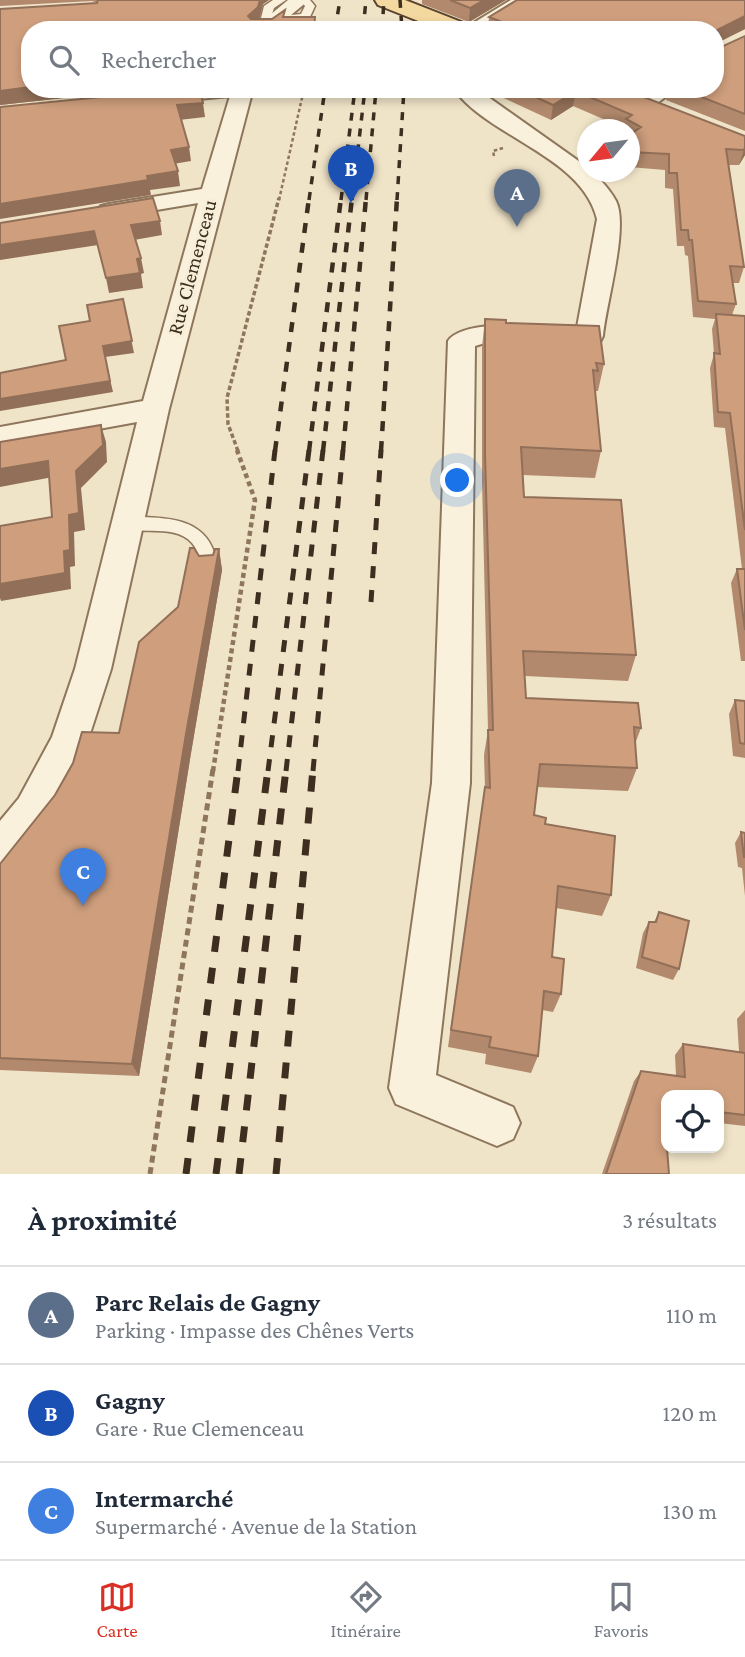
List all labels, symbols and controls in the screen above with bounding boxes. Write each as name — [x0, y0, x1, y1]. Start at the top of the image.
search box — [21, 21, 724, 98]
icon: search — [45, 41, 83, 79]
text: Rechercher — [101, 45, 217, 74]
north arrow — [577, 119, 640, 182]
pin: B — [328, 145, 374, 203]
pin: A — [494, 169, 540, 227]
street label: Rue Clemenceau — [162, 197, 222, 337]
your location — [440, 463, 474, 497]
pin: C — [60, 848, 106, 906]
map controls — [661, 1090, 724, 1153]
button: locate — [661, 1090, 724, 1153]
text: À proximité — [28, 1203, 177, 1236]
text: 3 résultats — [622, 1207, 717, 1233]
text: Parc Relais de Gagny — [95, 1288, 320, 1317]
text: A — [44, 1302, 58, 1328]
text: 110 m — [666, 1302, 717, 1328]
text: Parking · Impasse des Chênes Verts — [95, 1317, 414, 1343]
text: Gagny — [95, 1386, 165, 1415]
text: B — [44, 1400, 58, 1426]
text: 120 m — [663, 1400, 717, 1426]
text: Gare · Rue Clemenceau — [95, 1415, 304, 1441]
text: Intermarché — [95, 1484, 233, 1513]
text: C — [44, 1498, 58, 1524]
text: 130 m — [663, 1498, 717, 1524]
text: Supermarché · Avenue de la Station — [95, 1513, 417, 1539]
tab: Carte — [96, 1578, 138, 1641]
tab: Itinéraire — [330, 1578, 401, 1641]
tab: Favoris — [594, 1578, 649, 1641]

